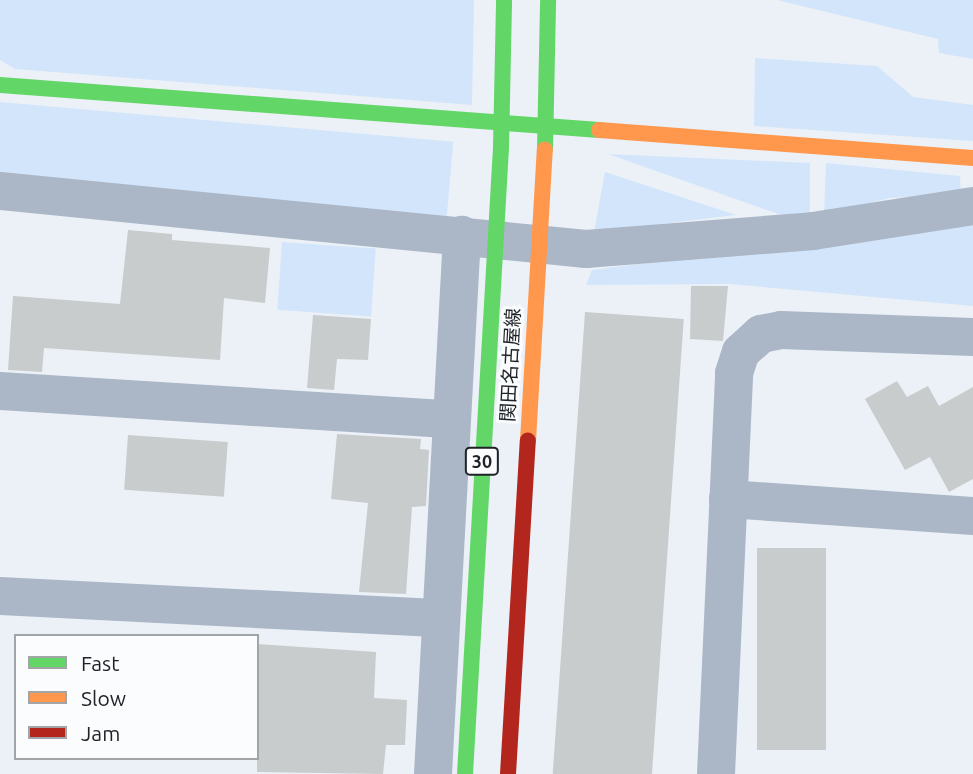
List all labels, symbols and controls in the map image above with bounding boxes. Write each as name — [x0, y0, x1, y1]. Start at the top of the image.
street label: 関田名古屋線 — [497, 307, 525, 423]
road number: 30 — [464, 447, 500, 476]
legend — [14, 634, 259, 760]
text: Fast — [81, 651, 119, 675]
text: Slow — [81, 686, 126, 710]
text: Jam — [81, 721, 120, 745]

